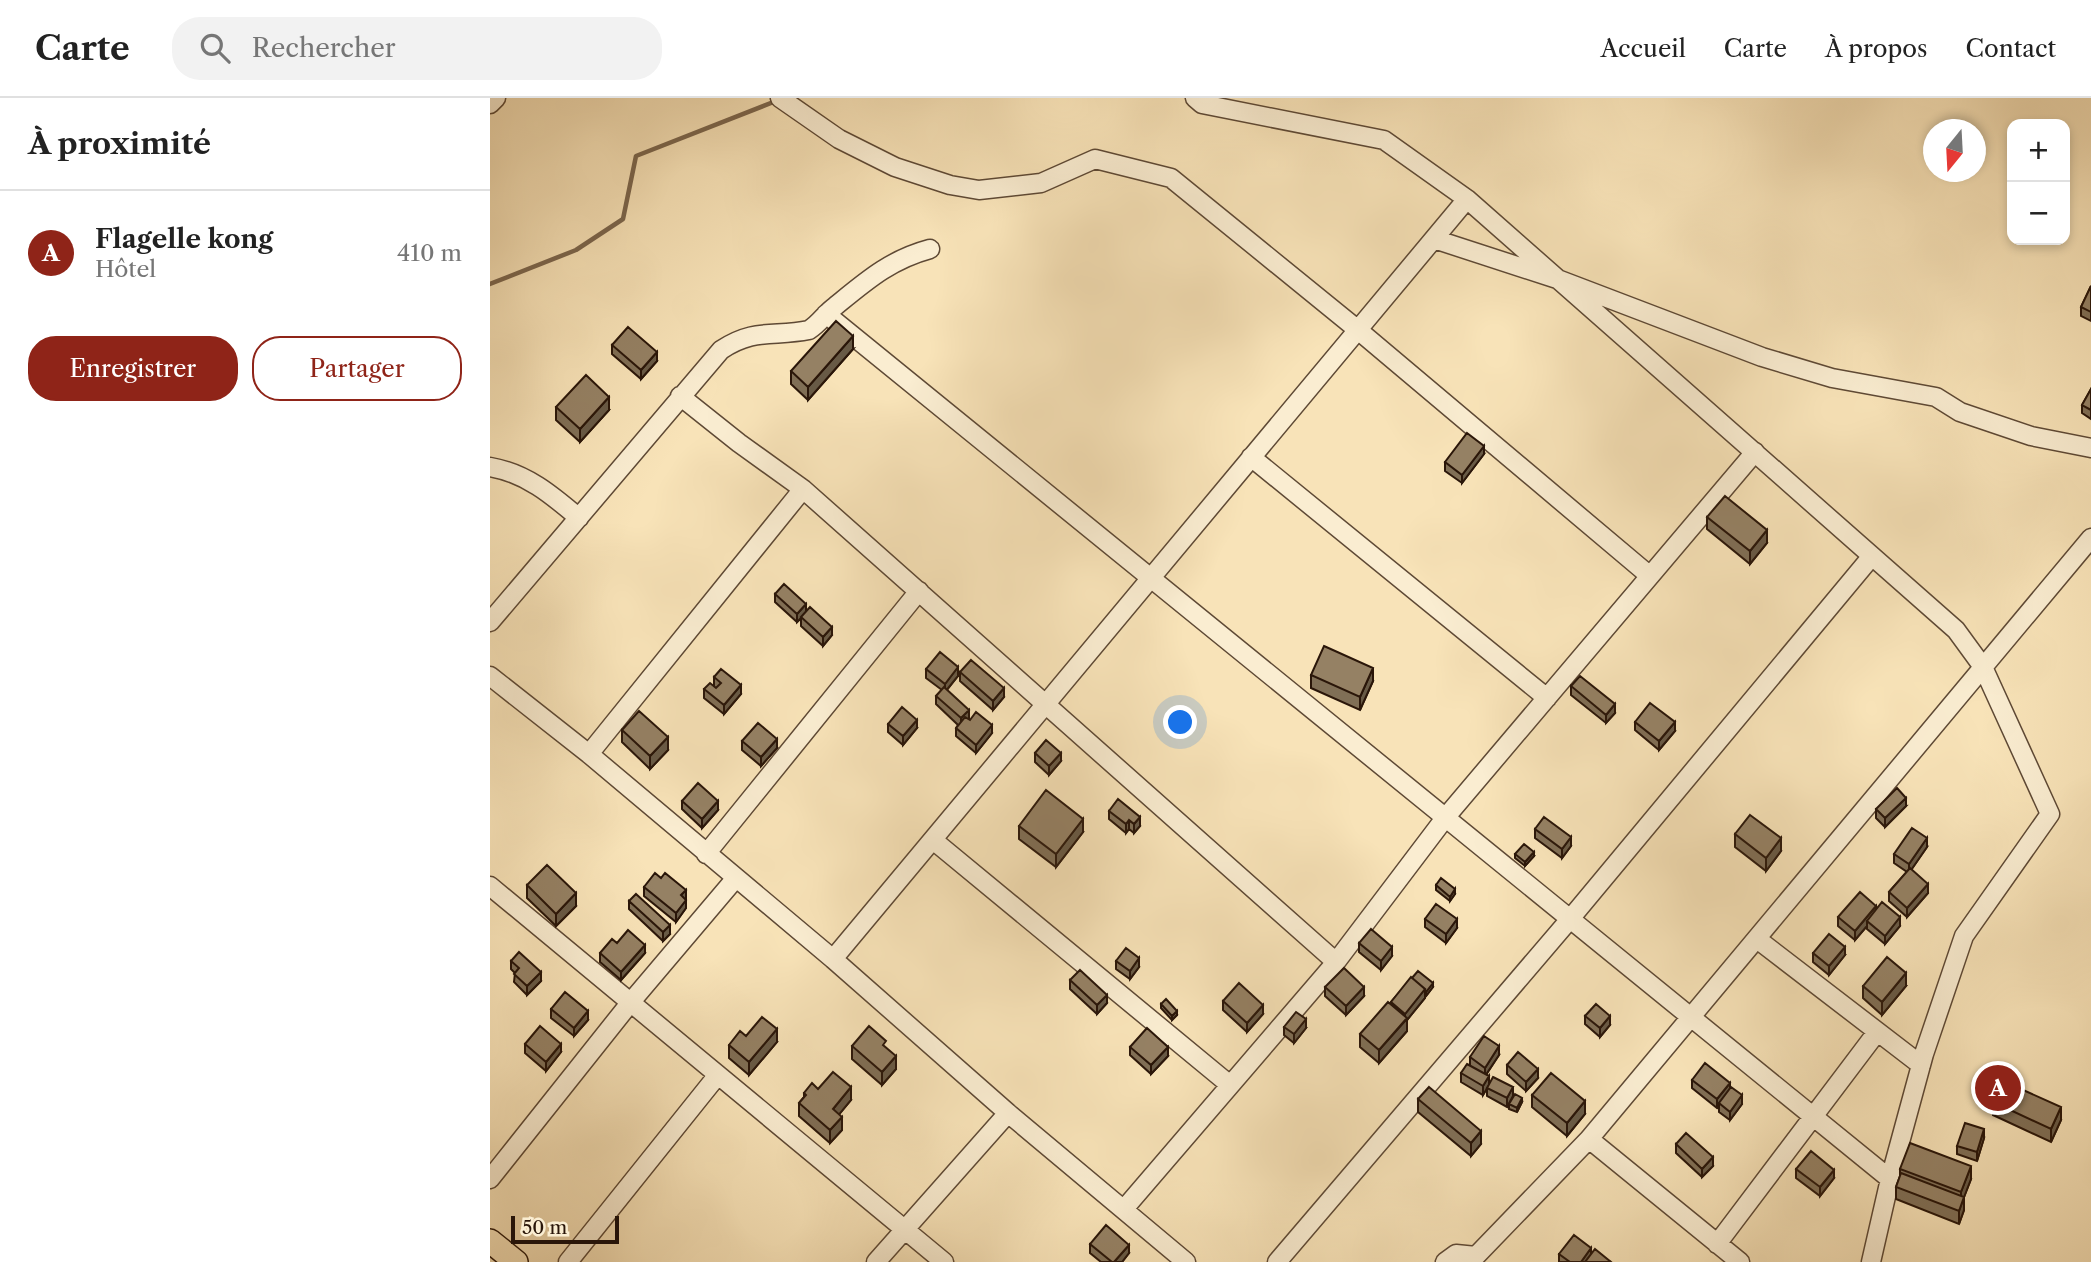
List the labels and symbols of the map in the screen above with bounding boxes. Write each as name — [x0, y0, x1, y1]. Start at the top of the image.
north arrow — [1923, 119, 1986, 182]
your location — [1163, 705, 1197, 739]
pin: A — [1975, 1062, 2021, 1114]
scale bar — [511, 1213, 620, 1245]

